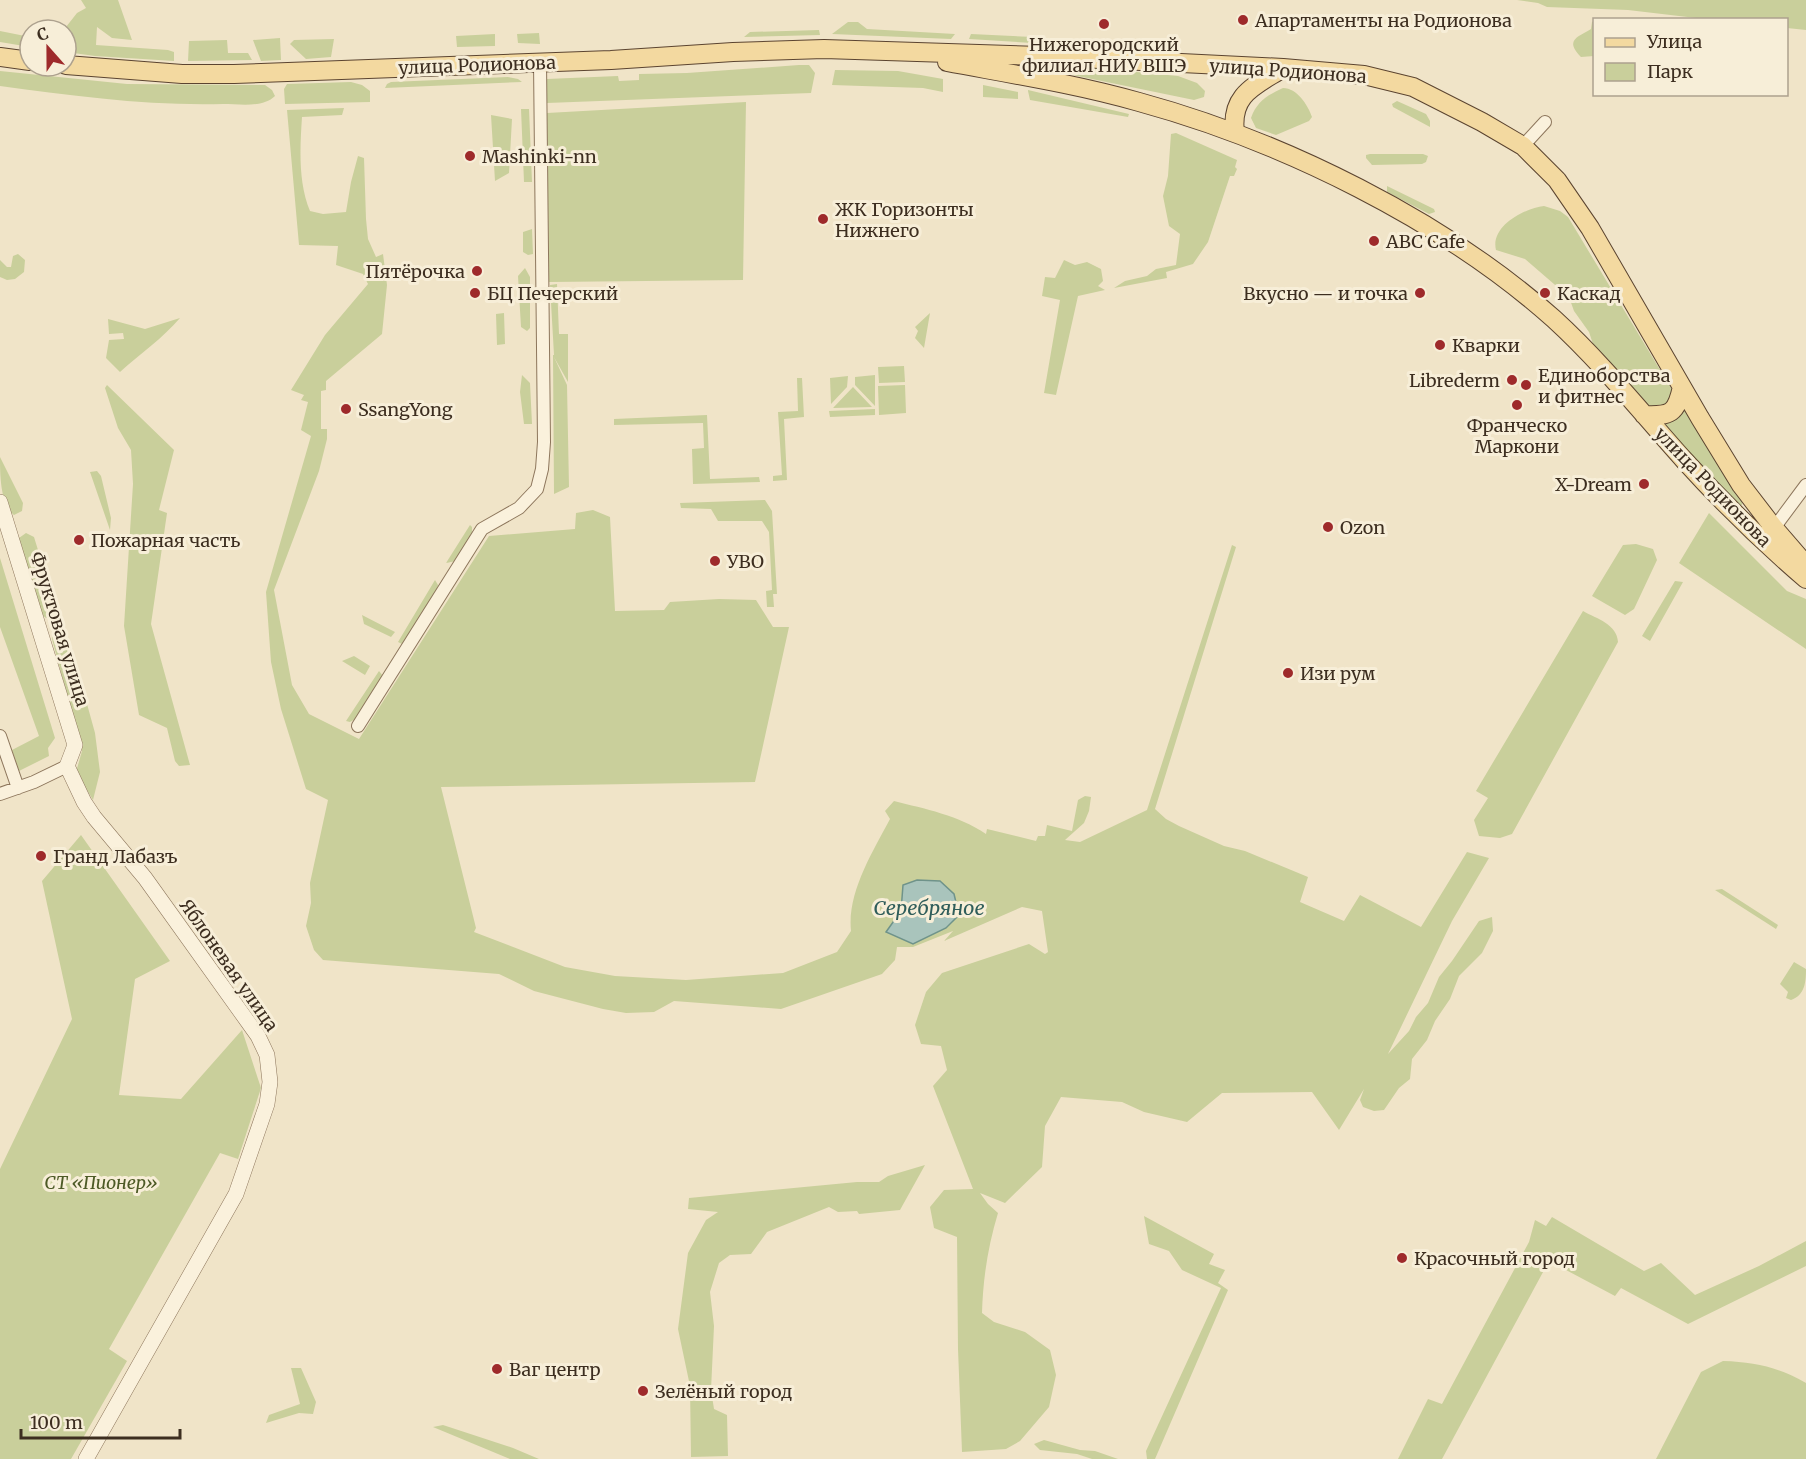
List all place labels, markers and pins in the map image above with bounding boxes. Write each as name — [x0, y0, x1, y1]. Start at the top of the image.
place label: Апартаменты на Родионова — [1254, 9, 1512, 32]
marker: Апартаменты на Родионова — [1236, 13, 1250, 27]
marker: Нижегородский филиал НИУ ВШЭ — [1097, 17, 1111, 31]
place label: Нижегородский филиал НИУ ВШЭ — [1022, 33, 1186, 77]
place label: Mashinki-nn — [482, 145, 597, 168]
marker: Mashinki-nn — [463, 149, 477, 163]
place label: ЖК Горизонты Нижнего — [835, 198, 974, 242]
marker: ЖК Горизонты Нижнего — [816, 212, 830, 226]
place label: АВС Cafe — [1385, 230, 1465, 253]
marker: АВС Cafe — [1367, 234, 1381, 248]
place label: Пятёрочка — [366, 260, 465, 283]
marker: Пятёрочка — [470, 264, 484, 278]
place label: БЦ Печерский — [487, 282, 618, 305]
place label: Вкусно — и точка — [1243, 282, 1408, 305]
place label: Каскад — [1557, 282, 1621, 305]
marker: БЦ Печерский — [468, 286, 482, 300]
marker: Вкусно — и точка — [1413, 286, 1427, 300]
marker: Каскад — [1538, 286, 1552, 300]
place label: Кварки — [1452, 334, 1520, 357]
marker: Кварки — [1433, 338, 1447, 352]
place label: Единоборства и фитнес — [1538, 364, 1671, 408]
place label: Librederm — [1409, 369, 1500, 392]
marker: Librederm — [1505, 373, 1519, 387]
marker: Единоборства и фитнес — [1519, 378, 1533, 392]
place label: SsangYong — [358, 398, 453, 421]
marker: Франческо Маркони — [1510, 398, 1524, 412]
marker: SsangYong — [339, 402, 353, 416]
place label: Франческо Маркони — [1467, 414, 1567, 458]
place label: X-Dream — [1555, 473, 1632, 496]
marker: X-Dream — [1637, 477, 1651, 491]
place label: Ozon — [1340, 516, 1385, 539]
marker: Ozon — [1321, 520, 1335, 534]
place label: Пожарная часть — [91, 529, 240, 552]
marker: Пожарная часть — [72, 533, 86, 547]
place label: УВО — [726, 550, 764, 573]
marker: УВО — [708, 554, 722, 568]
place label: Изи рум — [1300, 662, 1376, 685]
marker: Изи рум — [1281, 666, 1295, 680]
place label: Гранд Лабазъ — [53, 845, 178, 868]
marker: Гранд Лабазъ — [34, 849, 48, 863]
place label: Красочный город — [1414, 1247, 1575, 1270]
marker: Красочный город — [1395, 1251, 1409, 1265]
place label: Ваг центр — [509, 1358, 600, 1381]
marker: Ваг центр — [490, 1362, 504, 1376]
place label: Зелёный город — [655, 1380, 792, 1403]
marker: Зелёный город — [636, 1384, 650, 1398]

